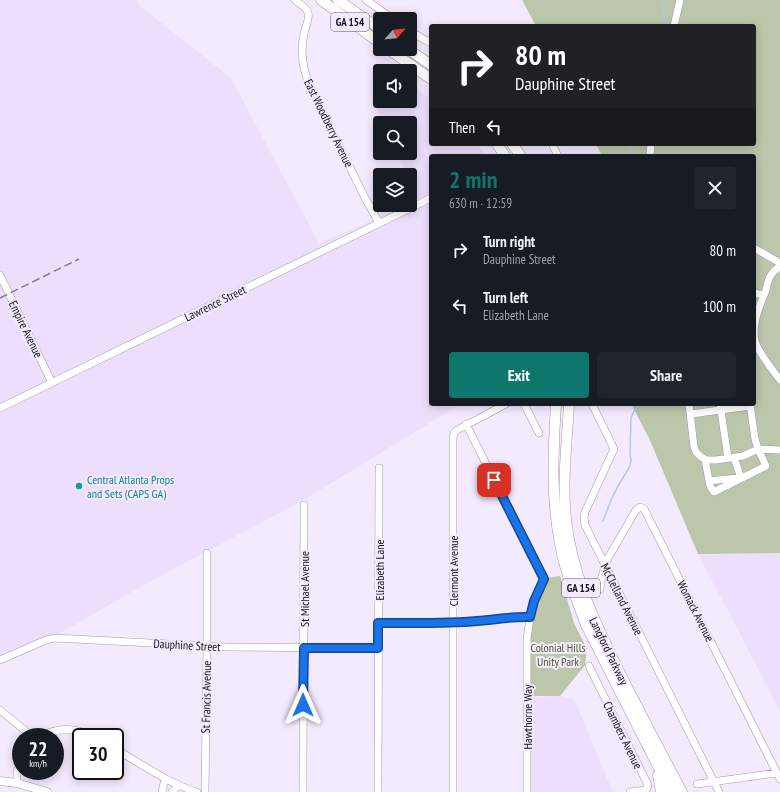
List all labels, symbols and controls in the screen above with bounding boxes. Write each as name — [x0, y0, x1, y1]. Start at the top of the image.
north arrow — [373, 12, 417, 56]
map controls — [373, 12, 417, 212]
road number: GA 154 — [331, 13, 369, 31]
text: 80 m — [515, 36, 566, 73]
icon: right — [449, 40, 501, 92]
button: sound — [373, 64, 417, 108]
text: Dauphine Street — [515, 72, 616, 95]
street label: East Woodberry Avenue — [301, 76, 357, 170]
button: search — [373, 116, 417, 160]
icon: left — [483, 116, 505, 138]
text: Then — [449, 118, 475, 137]
text: 2 min — [449, 164, 497, 195]
button: close — [694, 167, 736, 209]
button: layers — [373, 168, 417, 212]
text: 630 m · 12:59 — [449, 195, 512, 212]
text: Turn right — [483, 232, 535, 251]
icon: right — [449, 239, 471, 261]
text: 80 m — [710, 241, 736, 260]
text: Dauphine Street — [483, 251, 556, 268]
street label: Lawrence Street — [182, 281, 249, 324]
text: Turn left — [483, 288, 528, 307]
icon: left — [449, 295, 471, 317]
text: 100 m — [703, 297, 736, 316]
street label: Empire Avenue — [6, 298, 46, 360]
text: Elizabeth Lane — [483, 307, 549, 324]
button: Exit — [449, 352, 589, 398]
button: Share — [597, 352, 736, 398]
pin — [477, 463, 511, 497]
icon: arrive — [483, 469, 505, 491]
place label: Central Atlanta Props and Sets (CAPS GA) — [87, 472, 174, 501]
marker: Central Atlanta Props and Sets (CAPS GA) — [74, 481, 84, 491]
street label: Clermont Avenue — [446, 536, 461, 606]
street label: Elizabeth Lane — [372, 540, 387, 600]
street label: St Michael Avenue — [297, 551, 312, 627]
street label: McClelland Avenue — [597, 561, 647, 637]
street label: Womack Avenue — [674, 578, 718, 644]
road number: GA 154 — [562, 579, 600, 597]
street label: Langford Parkway — [586, 615, 632, 688]
street label: Dauphine Street — [153, 636, 222, 654]
park label: Colonial Hills Unity Park — [530, 640, 586, 669]
street label: St Francis Avenue — [198, 660, 214, 734]
position arrow — [282, 684, 324, 726]
street label: Hawthorne Way — [520, 684, 535, 749]
street label: Chambers Avenue — [600, 699, 646, 771]
speed limit sign: 30 — [72, 728, 124, 780]
text: 22 — [28, 736, 48, 762]
text: km/h — [29, 757, 47, 770]

